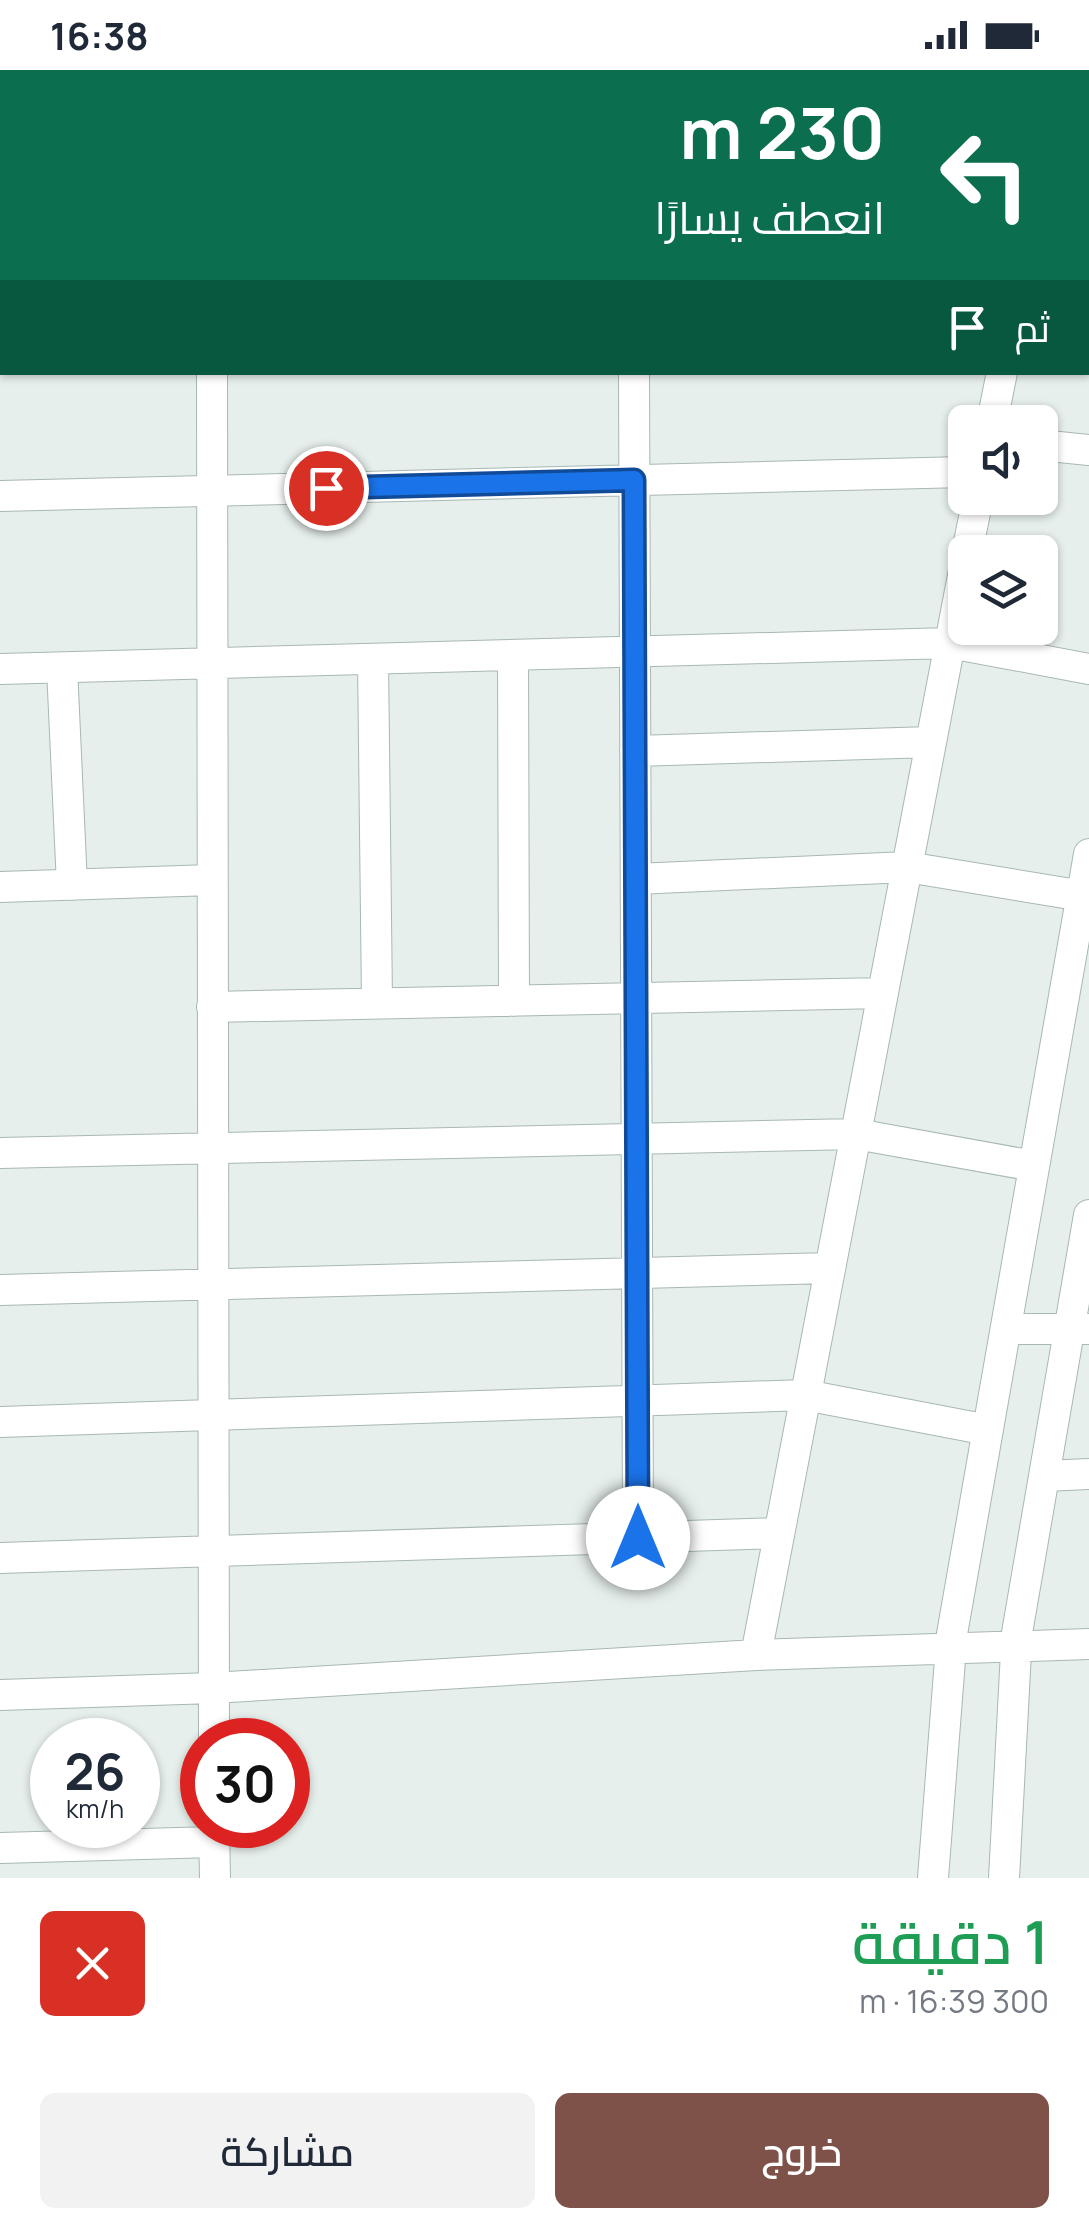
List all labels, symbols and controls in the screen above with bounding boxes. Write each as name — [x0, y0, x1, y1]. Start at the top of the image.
text: 16:38 — [50, 9, 149, 61]
text: 230 m — [680, 84, 885, 180]
icon: left — [920, 110, 1050, 240]
text: انعطف يسارًا — [654, 186, 885, 248]
icon: arrive — [940, 300, 995, 355]
text: ثم — [1015, 301, 1050, 353]
map controls — [948, 405, 1058, 645]
button: sound — [948, 405, 1058, 515]
pin — [284, 446, 369, 531]
icon: arrive — [299, 461, 354, 516]
button: layers — [948, 535, 1058, 645]
position arrow — [586, 1486, 690, 1590]
speed limit sign: 30 — [180, 1718, 310, 1848]
text: 26 — [65, 1737, 125, 1805]
text: km/h — [66, 1791, 124, 1826]
text: 1 دقيقة — [852, 1900, 1049, 1982]
button: close — [40, 1911, 145, 2016]
text: 300 m · 16:39 — [859, 1979, 1049, 2023]
button: مشاركة — [40, 2093, 535, 2208]
button: خروج — [555, 2093, 1049, 2208]

